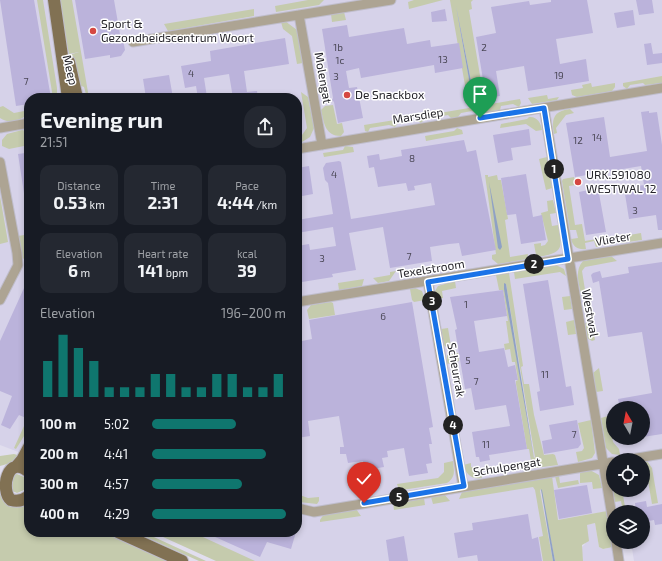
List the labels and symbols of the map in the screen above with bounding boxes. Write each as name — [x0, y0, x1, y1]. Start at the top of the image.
place label: Sport & Gezondheidscentrum Woort — [101, 16, 254, 44]
marker: Sport & Gezondheidscentrum Woort — [88, 26, 98, 36]
house number: 1b — [333, 41, 343, 53]
house number: 2 — [481, 41, 487, 53]
street label: Molengat — [313, 51, 335, 105]
street label: Meep — [61, 53, 81, 86]
house number: 13 — [438, 53, 448, 65]
house number: 1c — [336, 54, 345, 66]
house number: 4 — [188, 67, 194, 79]
house number: 19 — [554, 69, 564, 81]
house number: 3 — [333, 70, 339, 82]
house number: 7 — [23, 75, 29, 87]
pin — [463, 77, 497, 118]
place label: De Snackbox — [355, 87, 425, 101]
marker: De Snackbox — [342, 90, 352, 100]
street label: Marsdiep — [391, 104, 444, 126]
house number: 14 — [592, 131, 602, 143]
house number: 12 — [573, 134, 583, 146]
house number: 8 — [409, 152, 415, 164]
pin: 1 — [544, 159, 564, 179]
place label: URK.591080 WESTWAL 12 — [586, 167, 657, 195]
house number: 4 — [331, 168, 337, 180]
marker: URK.591080 WESTWAL 12 — [573, 177, 583, 187]
house number: 3 — [632, 204, 638, 216]
street label: Vlieter — [594, 228, 632, 248]
house number: 7 — [406, 250, 412, 262]
house number: 3 — [319, 252, 325, 264]
pin: 2 — [524, 254, 544, 274]
street label: Texelstroom — [396, 256, 465, 280]
street label: Westwal — [580, 288, 602, 338]
pin: 3 — [422, 291, 442, 311]
house number: 1 — [464, 298, 468, 310]
house number: 6 — [380, 310, 386, 322]
street label: Scheurrak — [445, 341, 469, 398]
house number: 5 — [465, 354, 471, 366]
house number: 11 — [541, 368, 549, 380]
house number: 7 — [473, 375, 479, 387]
north arrow — [606, 401, 650, 445]
pin: 4 — [443, 415, 463, 435]
house number: 7 — [571, 428, 577, 440]
house number: 11 — [482, 438, 490, 450]
street label: Schulpengat — [472, 454, 542, 478]
pin — [347, 462, 381, 503]
pin: 5 — [389, 487, 409, 507]

